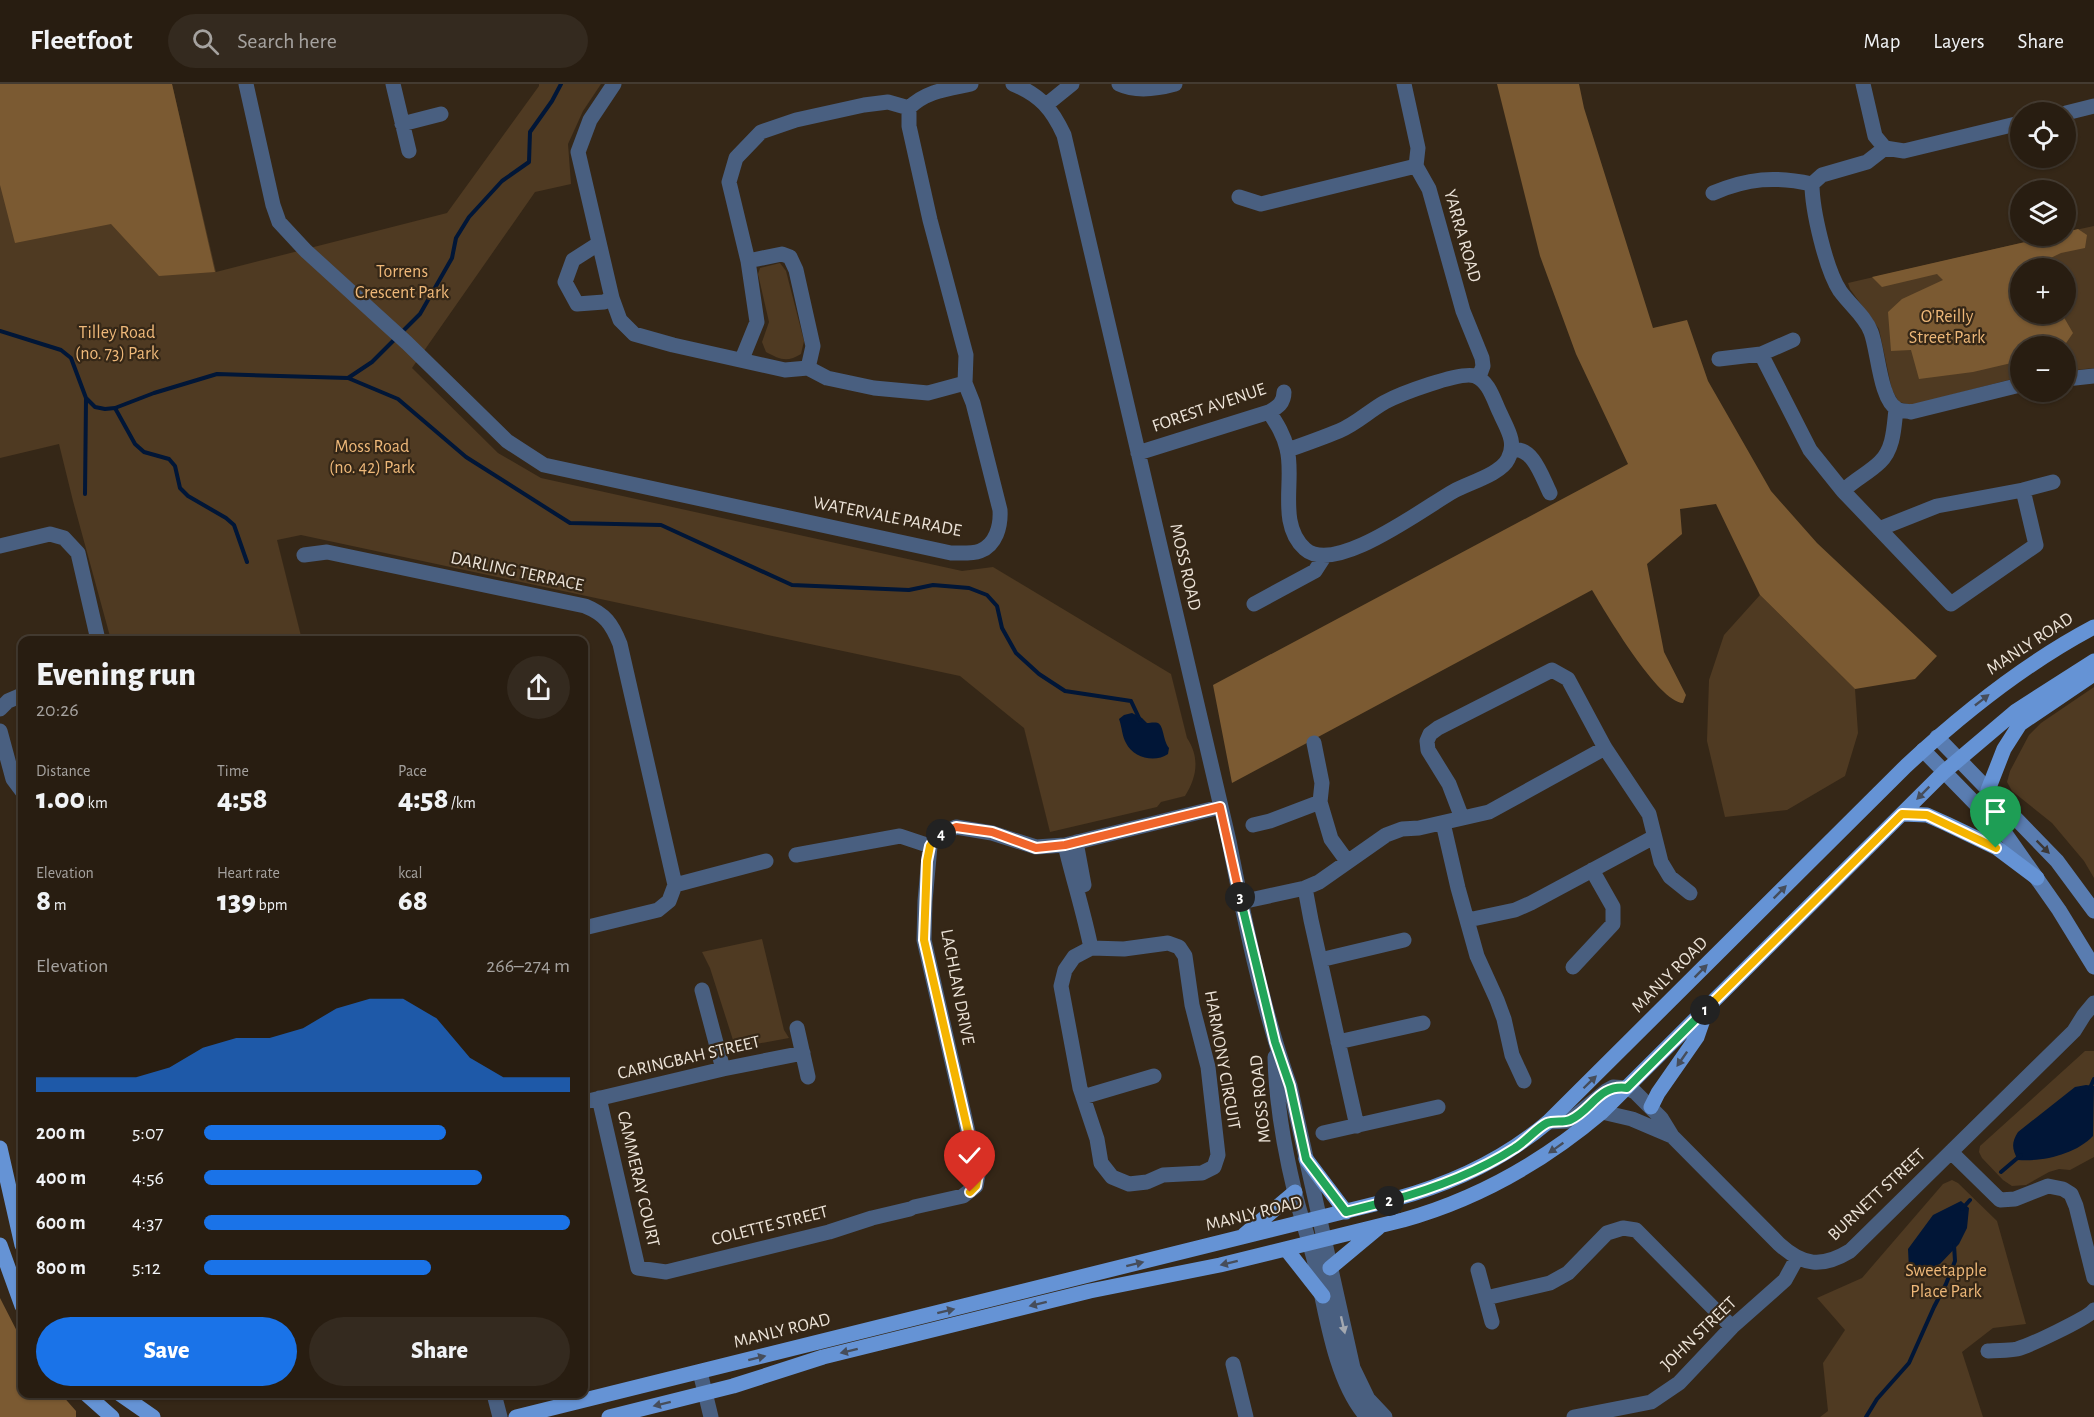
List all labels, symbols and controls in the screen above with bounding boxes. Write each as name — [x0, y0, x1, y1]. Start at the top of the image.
search box — [168, 14, 588, 68]
icon: search — [189, 25, 222, 58]
text: Fleetfoot — [30, 27, 132, 55]
text: Search here — [237, 30, 337, 52]
text: Map — [1864, 31, 1900, 52]
text: Layers — [1933, 31, 1984, 52]
text: Share — [2017, 31, 2064, 52]
map controls — [2010, 102, 2076, 402]
button: locate — [2010, 102, 2076, 168]
button: layers — [2010, 180, 2076, 246]
street label: YARRA ROAD — [1440, 188, 1484, 284]
button: + — [2010, 258, 2076, 324]
park label: Torrens Crescent Park — [355, 263, 450, 302]
park label: O'Reilly Street Park — [1909, 308, 1986, 347]
park label: Tilley Road (no. 73) Park — [75, 324, 160, 363]
button: − — [2010, 336, 2076, 402]
street label: FOREST AVENUE — [1150, 380, 1268, 436]
park label: Moss Road (no. 42) Park — [329, 438, 416, 477]
street label: WATERVALE PARADE — [811, 494, 963, 540]
street label: MOSS ROAD — [1166, 522, 1204, 612]
street label: DARLING TERRACE — [449, 549, 585, 595]
street label: MANLY ROAD — [1984, 610, 2076, 678]
button: share — [507, 656, 570, 719]
text: Evening run — [36, 659, 196, 692]
one-way arrow — [1975, 694, 1990, 706]
text: 20:26 — [36, 700, 79, 720]
text: Distance — [36, 763, 90, 779]
text: Time — [217, 763, 249, 779]
text: Pace — [398, 763, 427, 779]
text: 1.00 — [36, 784, 85, 814]
text: 4:58 — [217, 784, 267, 814]
text: 4:58 — [398, 784, 448, 814]
one-way arrow — [1915, 786, 1930, 800]
pin — [1970, 786, 2021, 848]
text: km — [85, 795, 108, 811]
text: /km — [448, 795, 476, 811]
icon: arrive — [1979, 795, 2012, 828]
pin: 4 — [926, 819, 956, 849]
text: 4 — [937, 826, 945, 842]
one-way arrow — [2036, 840, 2050, 854]
text: Elevation — [36, 865, 94, 881]
text: Heart rate — [217, 865, 280, 881]
text: kcal — [398, 865, 422, 881]
pin: 3 — [1225, 882, 1255, 912]
text: 8 — [36, 886, 51, 916]
text: 139 — [217, 886, 256, 916]
text: 68 — [398, 886, 428, 916]
one-way arrow — [1772, 886, 1786, 900]
text: 3 — [1237, 889, 1243, 905]
text: m — [51, 897, 67, 913]
text: bpm — [256, 897, 288, 913]
street label: LACHLAN DRIVE — [937, 928, 977, 1047]
street label: MANLY ROAD — [1629, 934, 1711, 1016]
text: Elevation — [36, 956, 108, 976]
text: 266–274 m — [486, 956, 570, 976]
one-way arrow — [1694, 964, 1708, 979]
street label: HARMONY CIRCUIT — [1201, 989, 1243, 1131]
pin: 1 — [1690, 995, 1720, 1025]
text: 1 — [1702, 1002, 1708, 1018]
street label: CARINGBAH STREET — [616, 1033, 762, 1083]
one-way arrow — [1676, 1051, 1688, 1067]
street label: MOSS ROAD — [1247, 1054, 1275, 1144]
one-way arrow — [1583, 1075, 1598, 1089]
street label: CAMMERAY COURT — [614, 1109, 662, 1249]
text: 200 m — [36, 1123, 85, 1143]
text: 5:07 — [132, 1123, 164, 1143]
pin — [944, 1130, 995, 1192]
icon: check — [953, 1139, 986, 1172]
one-way arrow — [1548, 1142, 1564, 1153]
street label: BURNETT STREET — [1825, 1145, 1929, 1244]
text: 400 m — [36, 1168, 86, 1188]
text: 4:56 — [132, 1168, 164, 1188]
pin: 2 — [1374, 1186, 1404, 1216]
street label: MANLY ROAD — [1204, 1193, 1304, 1235]
text: 2 — [1385, 1193, 1393, 1209]
street label: COLETTE STREET — [710, 1203, 830, 1249]
text: 600 m — [36, 1213, 86, 1233]
text: 4:37 — [132, 1213, 163, 1233]
text: 800 m — [36, 1258, 86, 1278]
text: 5:12 — [132, 1258, 161, 1278]
one-way arrow — [1126, 1259, 1144, 1269]
one-way arrow — [1220, 1259, 1238, 1269]
park label: Sweetapple Place Park — [1905, 1262, 1987, 1301]
street label: JOHN STREET — [1658, 1294, 1740, 1374]
one-way arrow — [1029, 1299, 1048, 1309]
one-way arrow — [937, 1306, 955, 1316]
street label: MANLY ROAD — [732, 1310, 832, 1352]
one-way arrow — [1339, 1316, 1348, 1335]
button: Save — [36, 1317, 297, 1386]
button: Share — [309, 1317, 570, 1386]
one-way arrow — [840, 1347, 859, 1357]
one-way arrow — [747, 1352, 766, 1362]
one-way arrow — [653, 1399, 671, 1409]

